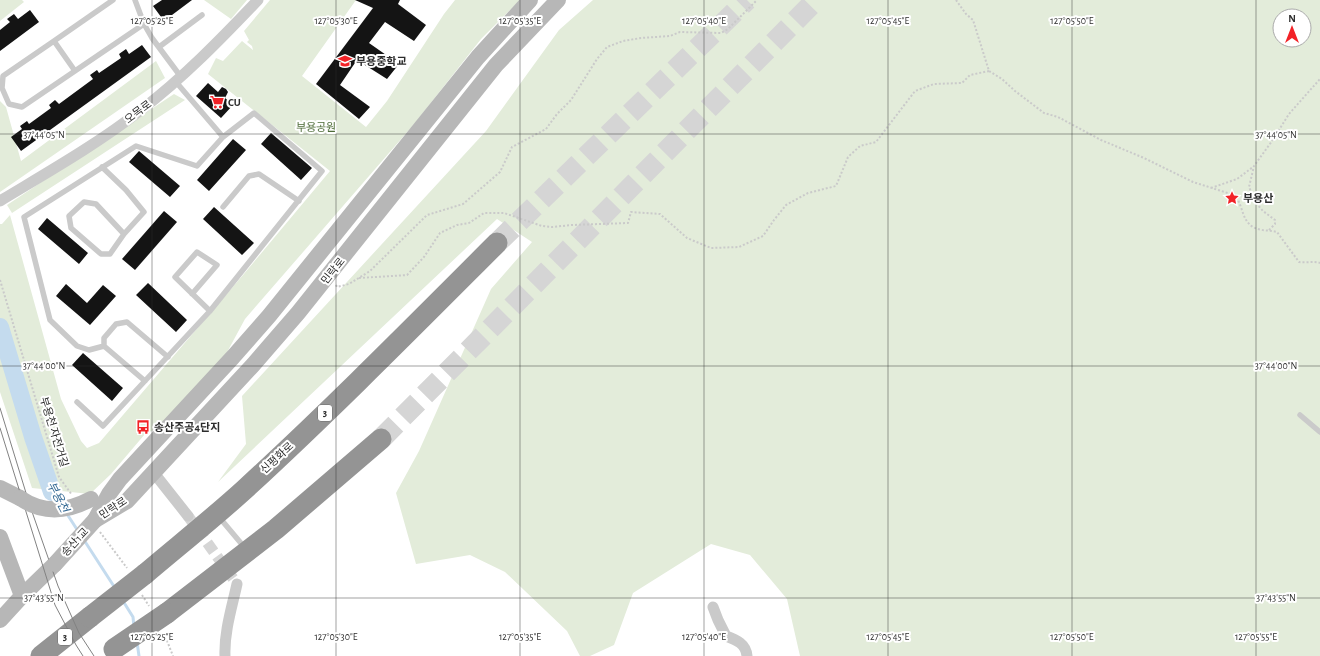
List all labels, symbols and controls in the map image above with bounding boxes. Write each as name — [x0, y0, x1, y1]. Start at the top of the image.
north arrow — [1272, 8, 1312, 48]
text: N — [1288, 13, 1296, 24]
text: 127°05'25"E — [131, 16, 173, 26]
text: 127°05'30"E — [314, 16, 358, 26]
text: 127°05'35"E — [499, 16, 541, 26]
text: 127°05'40"E — [682, 16, 726, 26]
text: 127°05'45"E — [867, 16, 910, 26]
text: 127°05'50"E — [1050, 16, 1094, 26]
school or university icon: 부용중학교 — [337, 53, 353, 69]
place label: 부용중학교 — [356, 55, 407, 67]
supermarket icon: CU — [209, 94, 225, 110]
place label: CU — [228, 97, 241, 108]
street label: 오목로 — [123, 98, 153, 126]
park label: 부용공원 — [296, 122, 336, 133]
text: 37°44'05"N — [23, 130, 65, 140]
text: 37°44'05"N — [1255, 130, 1297, 140]
place icon: 부용산 — [1224, 190, 1240, 206]
place label: 부용산 — [1243, 193, 1273, 204]
street label: 민락로 — [319, 256, 347, 286]
text: 37°44'00"N — [23, 361, 65, 371]
text: 37°44'00"N — [1255, 361, 1297, 371]
street label: 부용천 자전거길 — [38, 395, 71, 468]
road number: 3 — [318, 405, 332, 421]
bus stop icon: 송산주공4단지 — [135, 419, 151, 435]
place label: 송산주공4단지 — [154, 422, 220, 433]
street label: 신평화로 — [258, 440, 296, 476]
water label: 부용천 — [45, 480, 72, 516]
street label: 민락로 — [97, 495, 129, 521]
street label: 송산1교 — [59, 526, 91, 558]
text: 37°43'55"N — [24, 593, 64, 603]
text: 37°43'55"N — [1256, 593, 1296, 603]
road number: 3 — [58, 629, 72, 645]
text: 127°05'25"E — [131, 632, 173, 642]
text: 127°05'30"E — [314, 632, 358, 642]
text: 127°05'35"E — [499, 632, 541, 642]
text: 127°05'40"E — [682, 632, 726, 642]
text: 127°05'45"E — [867, 632, 910, 642]
text: 127°05'50"E — [1050, 632, 1094, 642]
text: 127°05'55"E — [1235, 632, 1277, 642]

